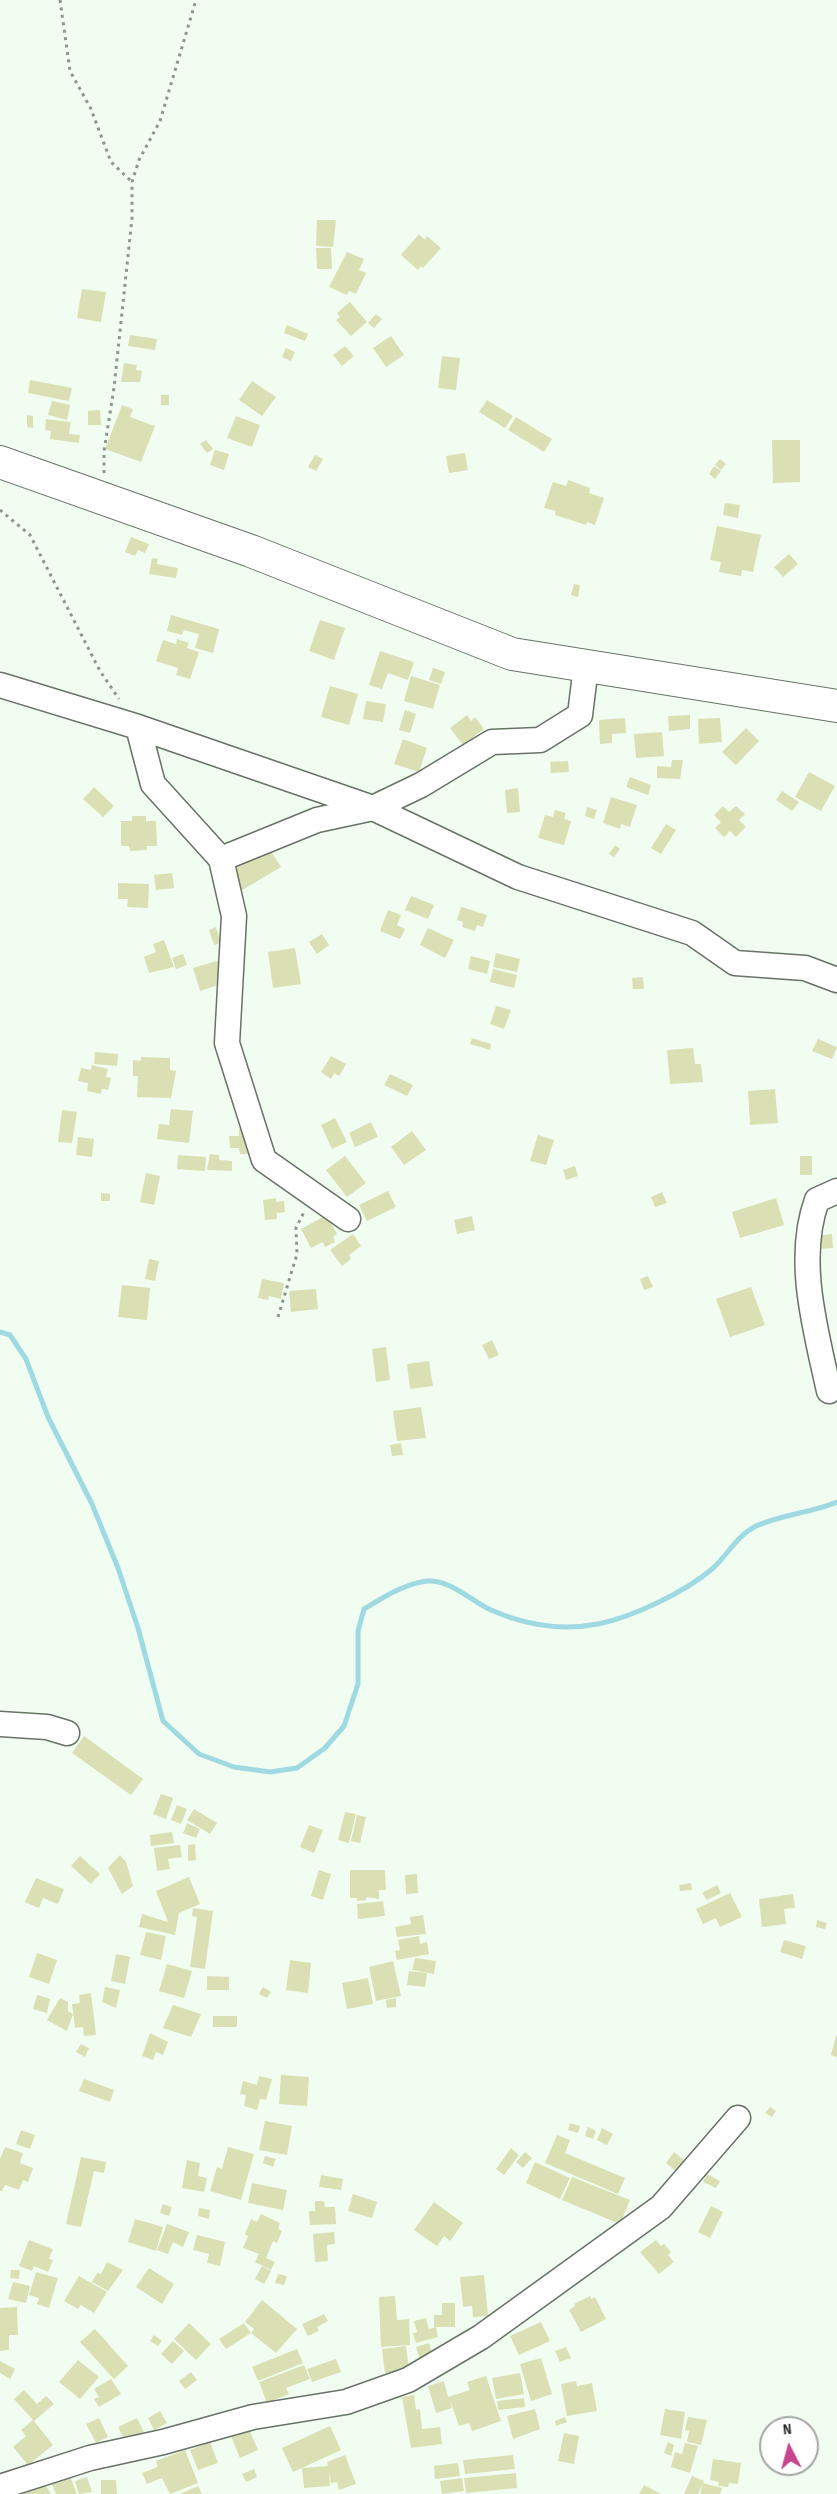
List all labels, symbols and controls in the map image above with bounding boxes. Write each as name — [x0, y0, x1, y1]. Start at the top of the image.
north arrow — [759, 2416, 819, 2476]
text: N — [782, 2420, 793, 2439]

